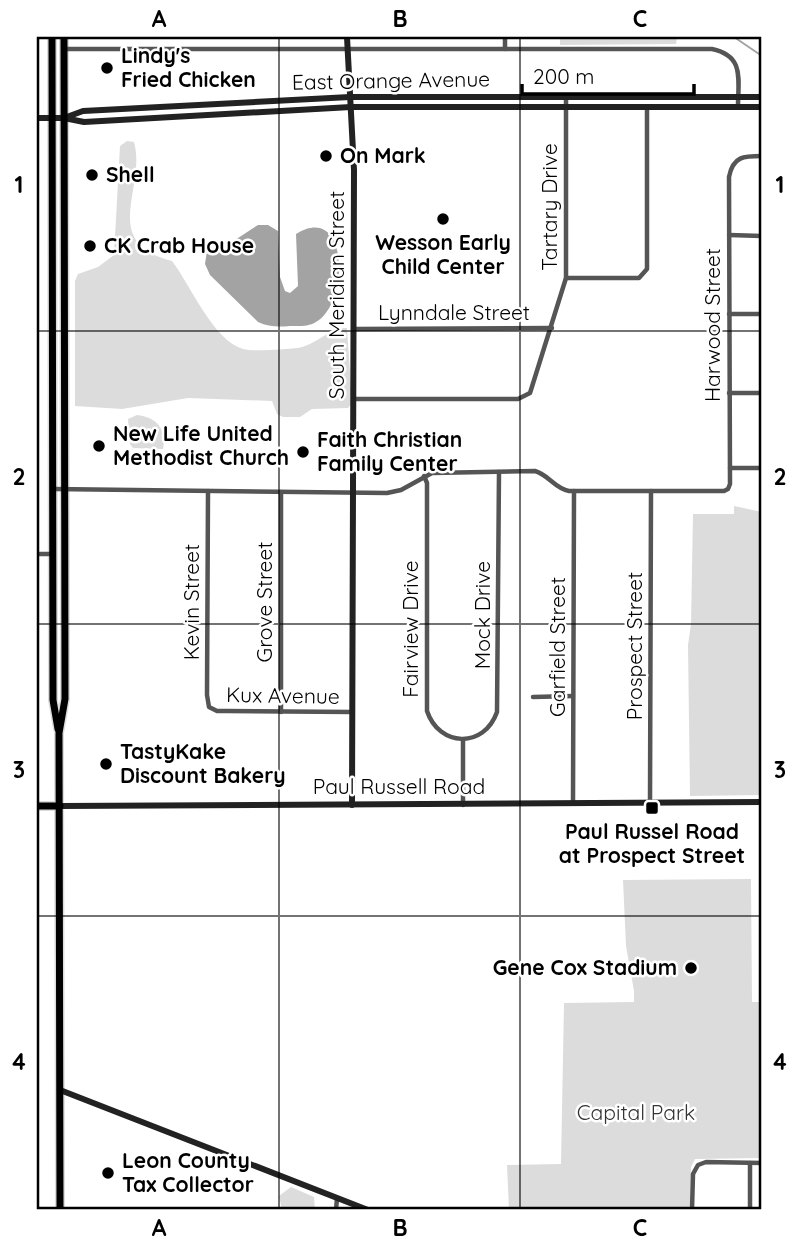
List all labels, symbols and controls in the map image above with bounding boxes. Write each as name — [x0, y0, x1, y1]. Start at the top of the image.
text: A — [152, 4, 167, 33]
text: B — [392, 4, 408, 33]
text: C — [633, 4, 647, 33]
place label: Lindy's Fried Chicken — [121, 42, 256, 92]
scale bar — [522, 52, 694, 96]
marker: Lindy's Fried Chicken — [99, 60, 115, 76]
text: 200 m — [533, 63, 595, 89]
street label: East Orange Avenue — [292, 65, 490, 95]
place label: On Mark — [340, 142, 426, 168]
street label: Tartary Drive — [536, 143, 562, 271]
marker: On Mark — [318, 148, 334, 164]
place label: Shell — [106, 161, 155, 187]
marker: Shell — [84, 167, 100, 183]
text: 1 — [15, 170, 23, 199]
text: 1 — [776, 170, 784, 199]
street label: South Meridian Street — [323, 191, 349, 399]
marker: Wesson Early Child Center — [435, 211, 451, 227]
place label: Wesson Early Child Center — [375, 229, 511, 279]
place label: CK Crab House — [104, 232, 254, 258]
marker: CK Crab House — [82, 238, 98, 254]
street label: Harwood Street — [699, 248, 725, 402]
street label: Lynndale Street — [378, 299, 530, 325]
place label: New Life United Methodist Church — [113, 420, 289, 470]
place label: Faith Christian Family Center — [317, 426, 462, 476]
marker: New Life United Methodist Church — [91, 438, 107, 454]
marker: Faith Christian Family Center — [295, 444, 311, 460]
text: 2 — [12, 462, 26, 491]
text: 2 — [773, 462, 787, 491]
street label: Grove Street — [251, 542, 277, 662]
street label: Kevin Street — [178, 544, 204, 660]
street label: Fairview Drive — [397, 560, 423, 698]
street label: Mock Drive — [469, 561, 495, 669]
street label: Prospect Street — [621, 572, 647, 720]
street label: Garfield Street — [544, 577, 570, 717]
street label: Kux Avenue — [226, 681, 340, 709]
place label: TastyKake Discount Bakery — [120, 738, 286, 788]
text: 3 — [13, 755, 25, 784]
text: 3 — [774, 755, 786, 784]
marker: TastyKake Discount Bakery — [98, 756, 114, 772]
street label: Paul Russell Road — [313, 773, 485, 799]
marker: Paul Russel Road at Prospect Street — [644, 800, 660, 816]
place label: Paul Russel Road at Prospect Street — [559, 818, 745, 868]
place label: Gene Cox Stadium — [493, 954, 677, 980]
marker: Gene Cox Stadium — [683, 960, 699, 976]
text: 4 — [12, 1047, 26, 1076]
text: 4 — [773, 1047, 787, 1076]
park label: Capital Park — [577, 1099, 695, 1125]
place label: Leon County Tax Collector — [122, 1147, 254, 1197]
marker: Leon County Tax Collector — [100, 1165, 116, 1181]
text: A — [152, 1213, 167, 1242]
text: B — [392, 1213, 408, 1242]
text: C — [633, 1213, 647, 1242]

